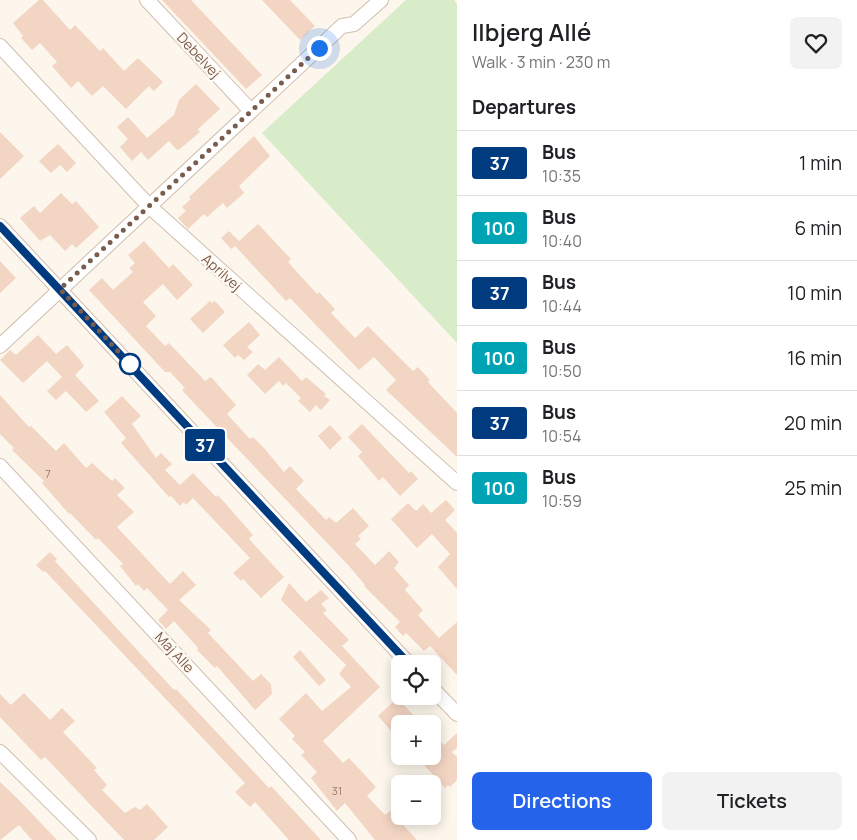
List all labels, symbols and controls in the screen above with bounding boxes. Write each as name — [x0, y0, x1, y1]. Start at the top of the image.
text: Ilbjerg Allé — [472, 15, 591, 48]
button: heart — [790, 17, 842, 69]
street label: Debelvej — [173, 28, 225, 82]
your location — [307, 36, 332, 61]
text: Walk · 3 min · 230 m — [472, 51, 610, 73]
text: Departures — [472, 94, 576, 120]
text: Bus — [542, 139, 576, 165]
text: 1 min — [799, 150, 842, 176]
text: 37 — [489, 151, 510, 175]
text: 10:35 — [542, 165, 581, 187]
text: Bus — [542, 204, 576, 230]
text: 6 min — [795, 215, 842, 241]
text: 100 — [484, 216, 515, 240]
text: 10:40 — [542, 230, 582, 252]
street label: Aprilvej — [198, 249, 246, 295]
text: Bus — [542, 269, 576, 295]
text: 10 min — [787, 280, 842, 306]
text: 37 — [489, 281, 510, 305]
text: 10:44 — [542, 295, 582, 317]
text: Bus — [542, 334, 576, 360]
text: 16 min — [787, 345, 842, 371]
text: 100 — [484, 346, 515, 370]
unlabelled marker — [119, 353, 141, 375]
text: 10:50 — [542, 360, 582, 382]
text: Bus — [542, 399, 576, 425]
text: 20 min — [784, 410, 842, 436]
text: 37 — [489, 411, 510, 435]
text: 10:54 — [542, 425, 581, 447]
line badge: 37 — [182, 429, 228, 461]
text: 37 — [195, 433, 215, 457]
text: Bus — [542, 464, 576, 490]
house number: 7 — [45, 466, 51, 481]
text: 25 min — [785, 475, 842, 501]
text: 100 — [484, 476, 515, 500]
text: 10:59 — [542, 490, 582, 512]
street label: Maj Alle — [151, 627, 199, 677]
map controls — [391, 655, 441, 825]
button: locate — [391, 655, 441, 705]
button: + — [391, 715, 441, 765]
button: Directions — [472, 772, 652, 830]
button: Tickets — [662, 772, 842, 830]
button: − — [391, 775, 441, 825]
house number: 31 — [332, 783, 342, 798]

